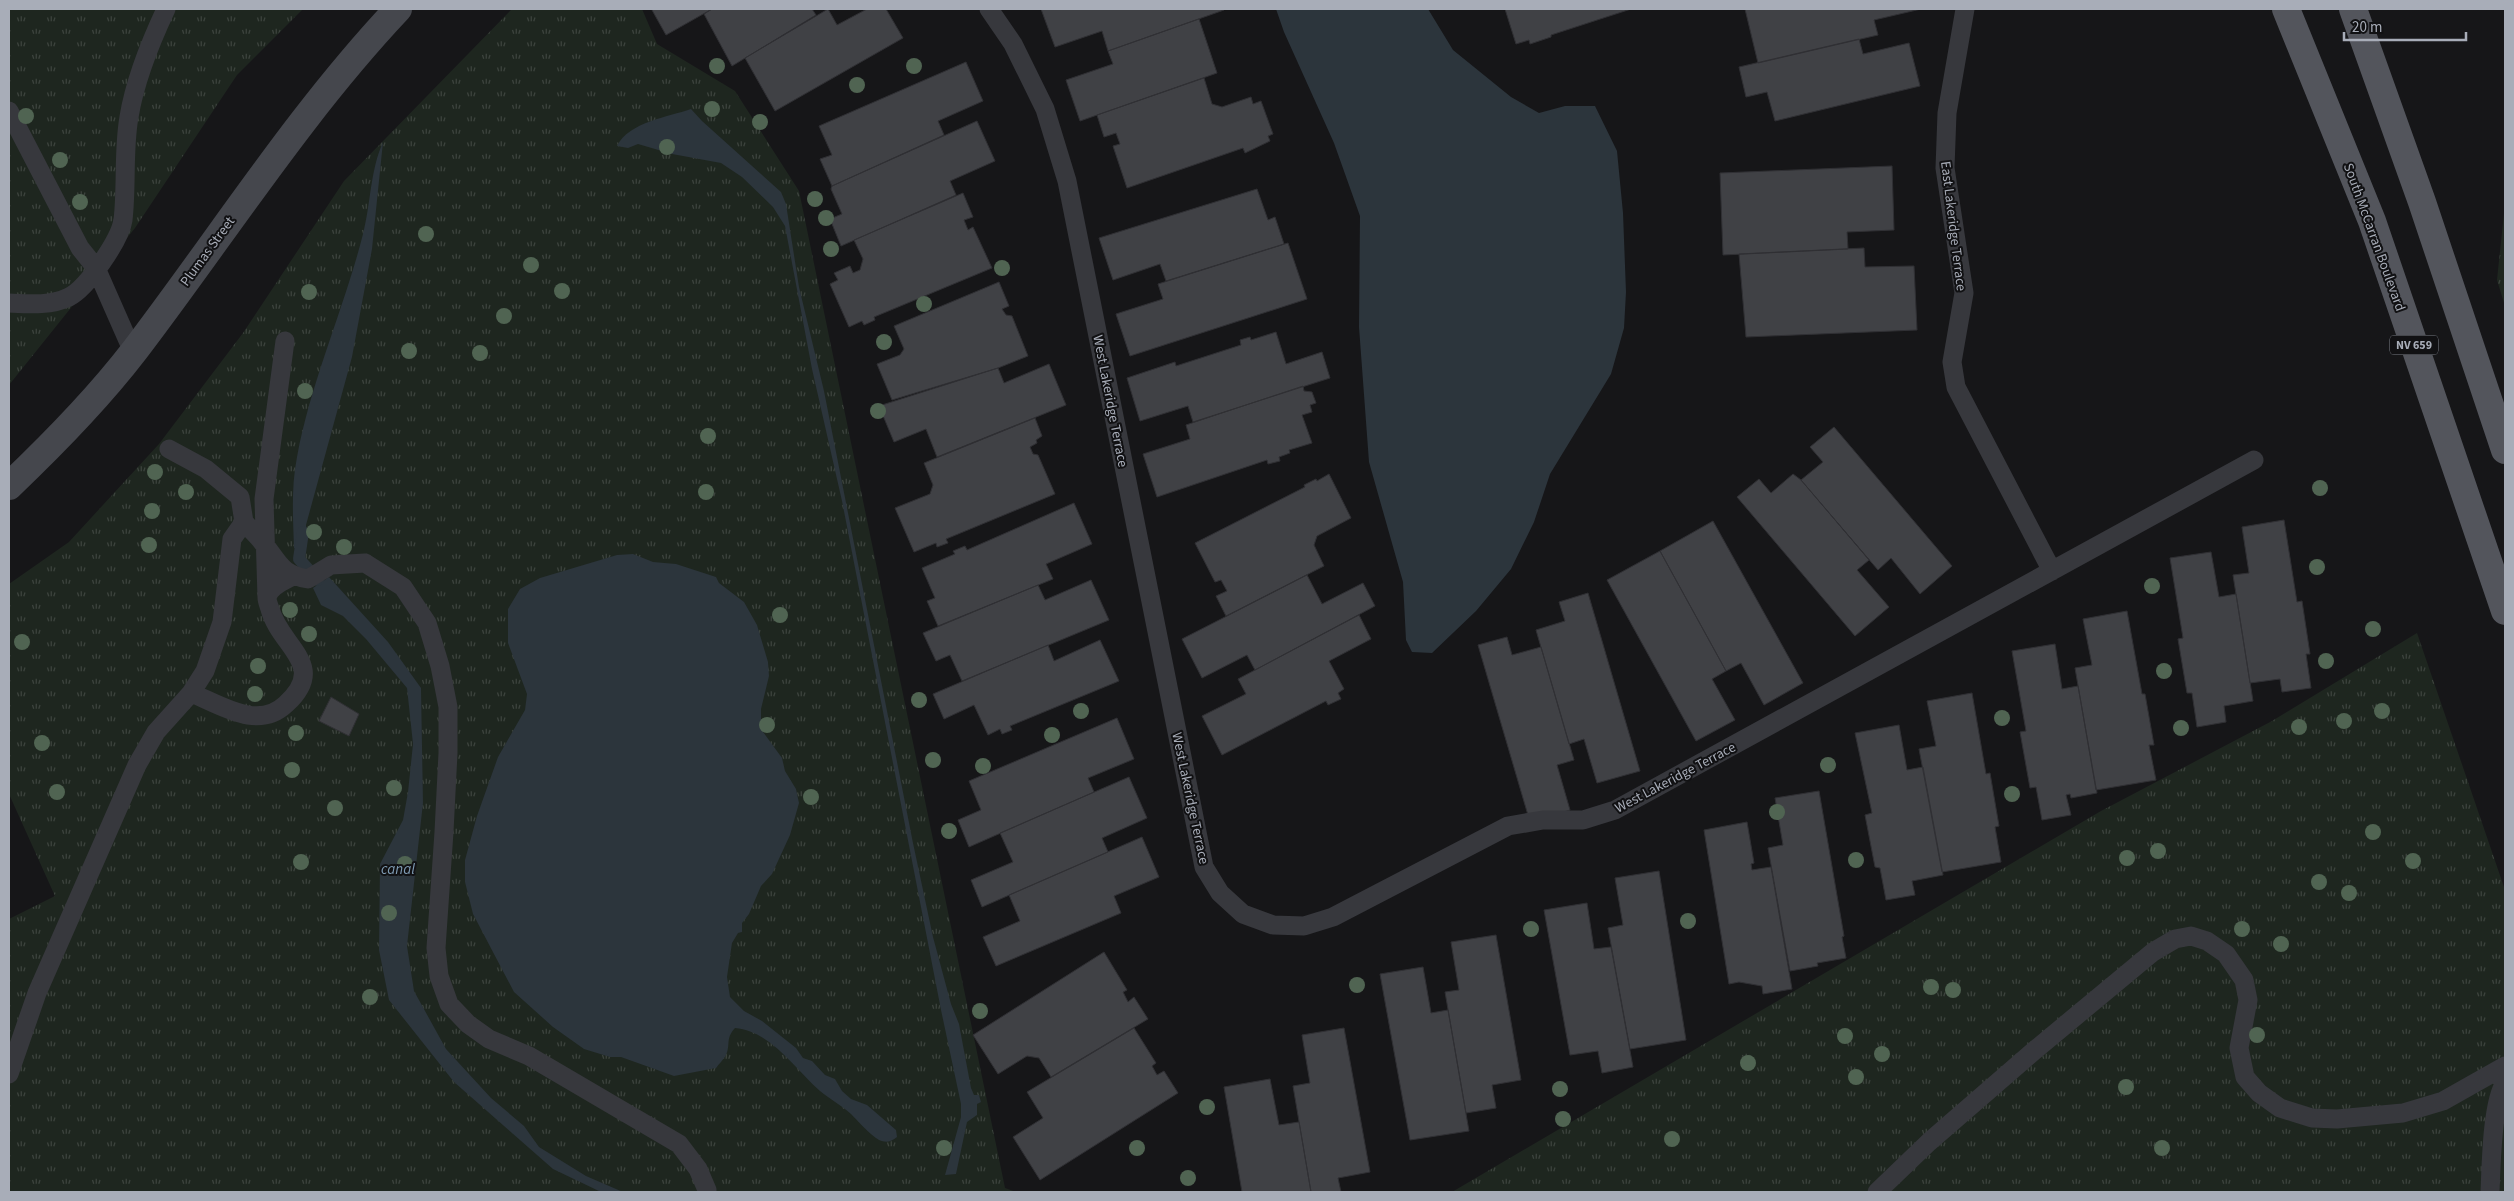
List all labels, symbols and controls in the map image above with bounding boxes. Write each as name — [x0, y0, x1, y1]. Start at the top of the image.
scale bar — [2344, 10, 2466, 42]
text: 20 m — [2352, 17, 2382, 38]
street label: East Lakeridge Terrace — [1935, 160, 1971, 292]
street label: South McCarran Boulevard — [2338, 161, 2410, 314]
street label: Plumas Street — [176, 213, 240, 290]
street label: West Lakeridge Terrace — [1087, 333, 1133, 469]
road number: NV 659 — [2390, 336, 2438, 354]
street label: West Lakeridge Terrace — [1166, 730, 1214, 866]
street label: West Lakeridge Terrace — [1612, 738, 1739, 818]
water label: canal — [381, 859, 415, 880]

